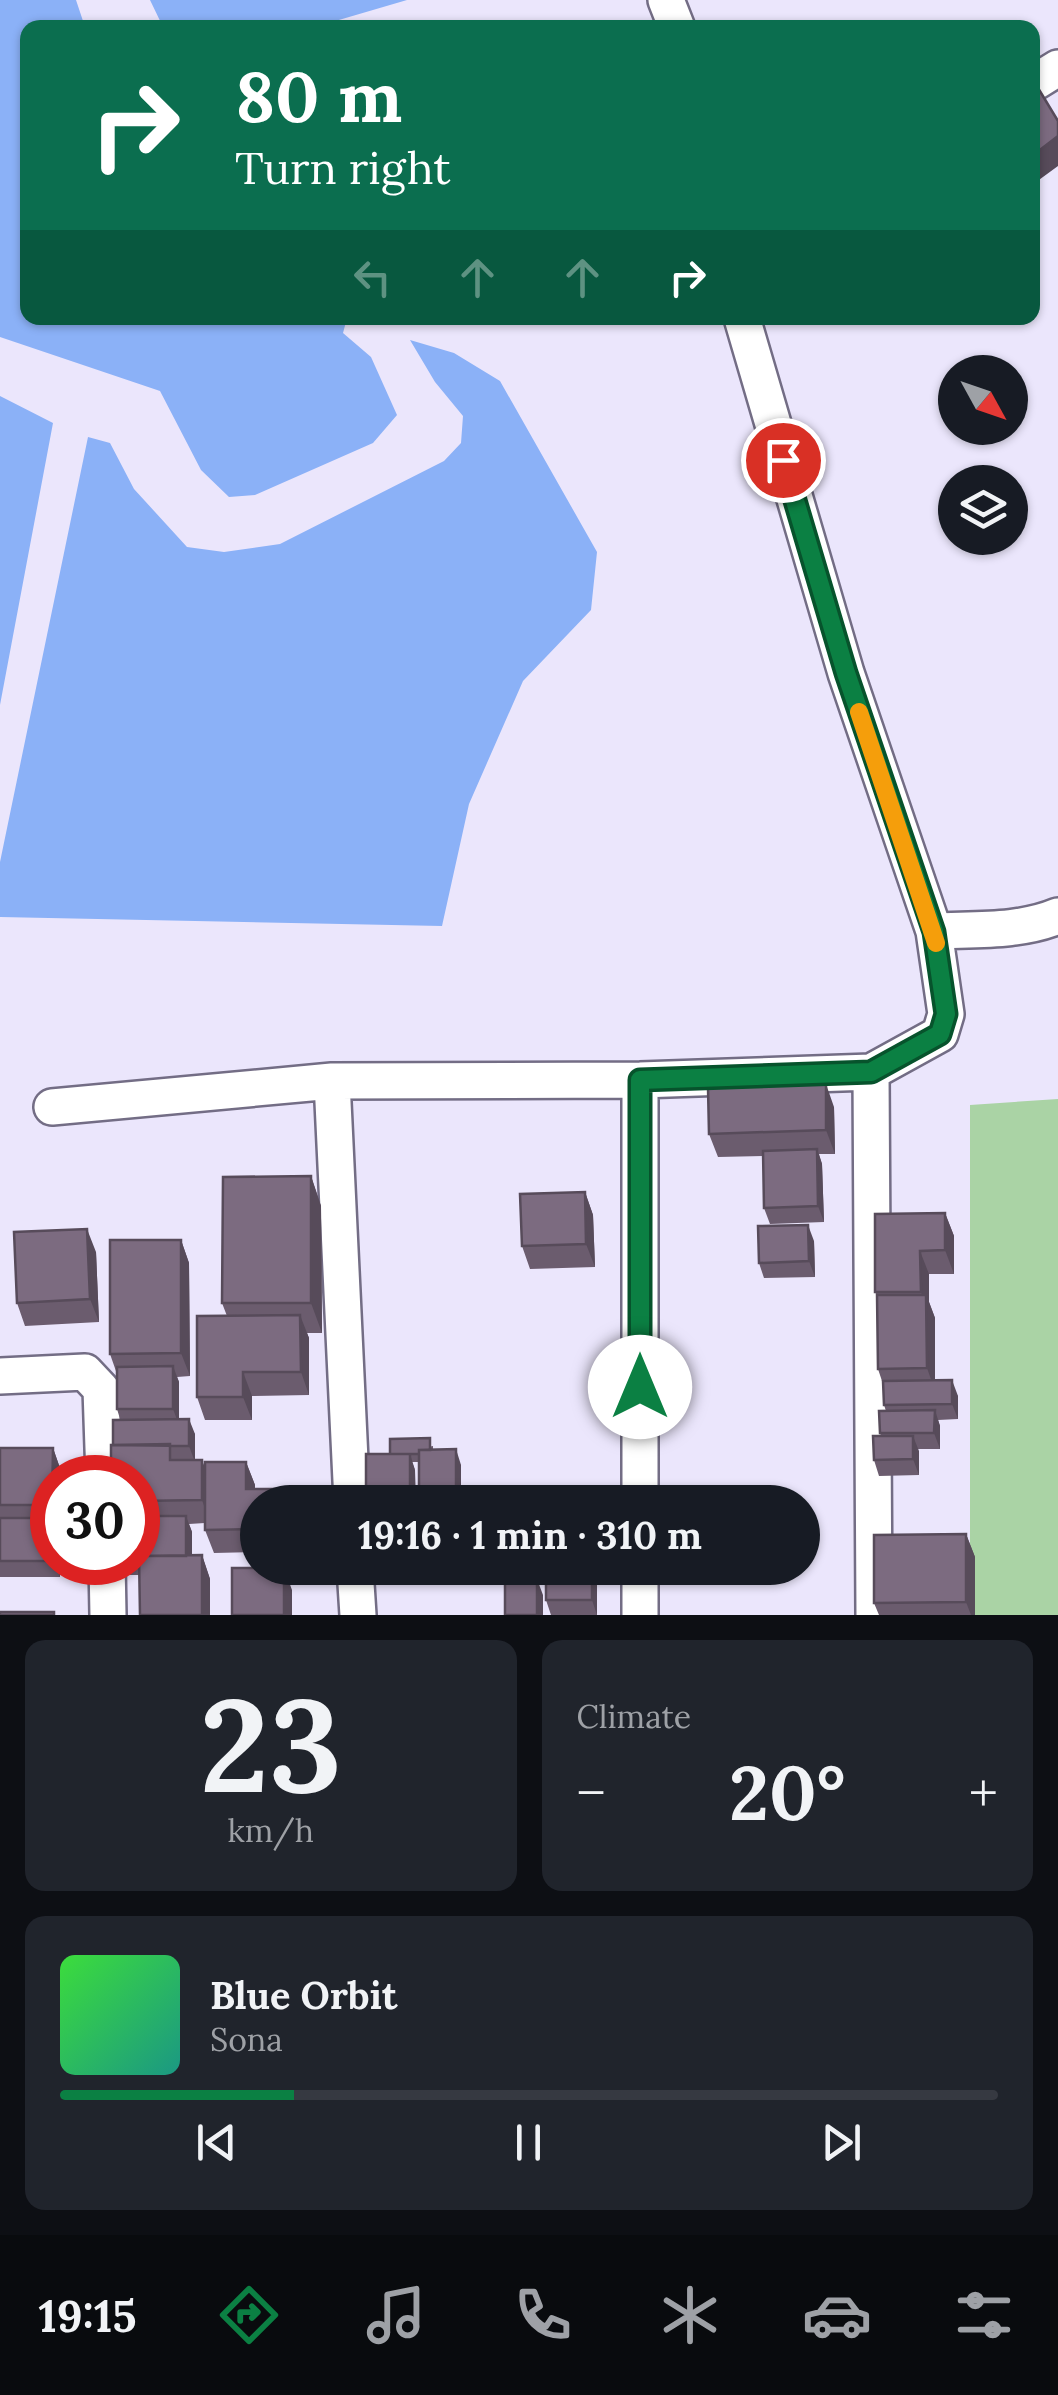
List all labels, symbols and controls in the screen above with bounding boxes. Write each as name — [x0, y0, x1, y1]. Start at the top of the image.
text: 80 m — [235, 52, 402, 141]
icon: right — [70, 60, 200, 190]
text: Turn right — [235, 139, 451, 196]
icon: left — [345, 250, 400, 305]
icon: ahead — [450, 250, 505, 305]
icon: ahead — [555, 250, 610, 305]
icon: right — [660, 250, 715, 305]
north arrow — [938, 355, 1028, 445]
map controls — [938, 355, 1028, 555]
pin — [741, 418, 826, 503]
icon: arrive — [756, 433, 811, 488]
button: layers — [938, 465, 1028, 555]
position arrow — [588, 1335, 692, 1439]
speed limit sign: 30 — [30, 1455, 160, 1585]
text: 19:16 · 1 min · 310 m — [358, 1511, 702, 1559]
text: 23 — [200, 1661, 342, 1828]
text: Climate — [577, 1696, 691, 1737]
text: 20° — [729, 1745, 845, 1841]
text: − — [577, 1758, 606, 1828]
text: + — [969, 1758, 998, 1828]
text: km/h — [228, 1810, 314, 1851]
text: Blue Orbit — [210, 1971, 397, 2019]
text: Sona — [210, 2019, 283, 2060]
icon: previous — [189, 2115, 244, 2170]
icon: pause — [501, 2115, 556, 2170]
icon: next — [814, 2115, 869, 2170]
icon: directions — [214, 2280, 284, 2350]
icon: music — [361, 2280, 431, 2350]
icon: phone — [508, 2280, 578, 2350]
icon: climate — [655, 2280, 725, 2350]
icon: car — [802, 2280, 872, 2350]
icon: filters — [949, 2280, 1019, 2350]
text: 19:15 — [39, 2287, 137, 2344]

